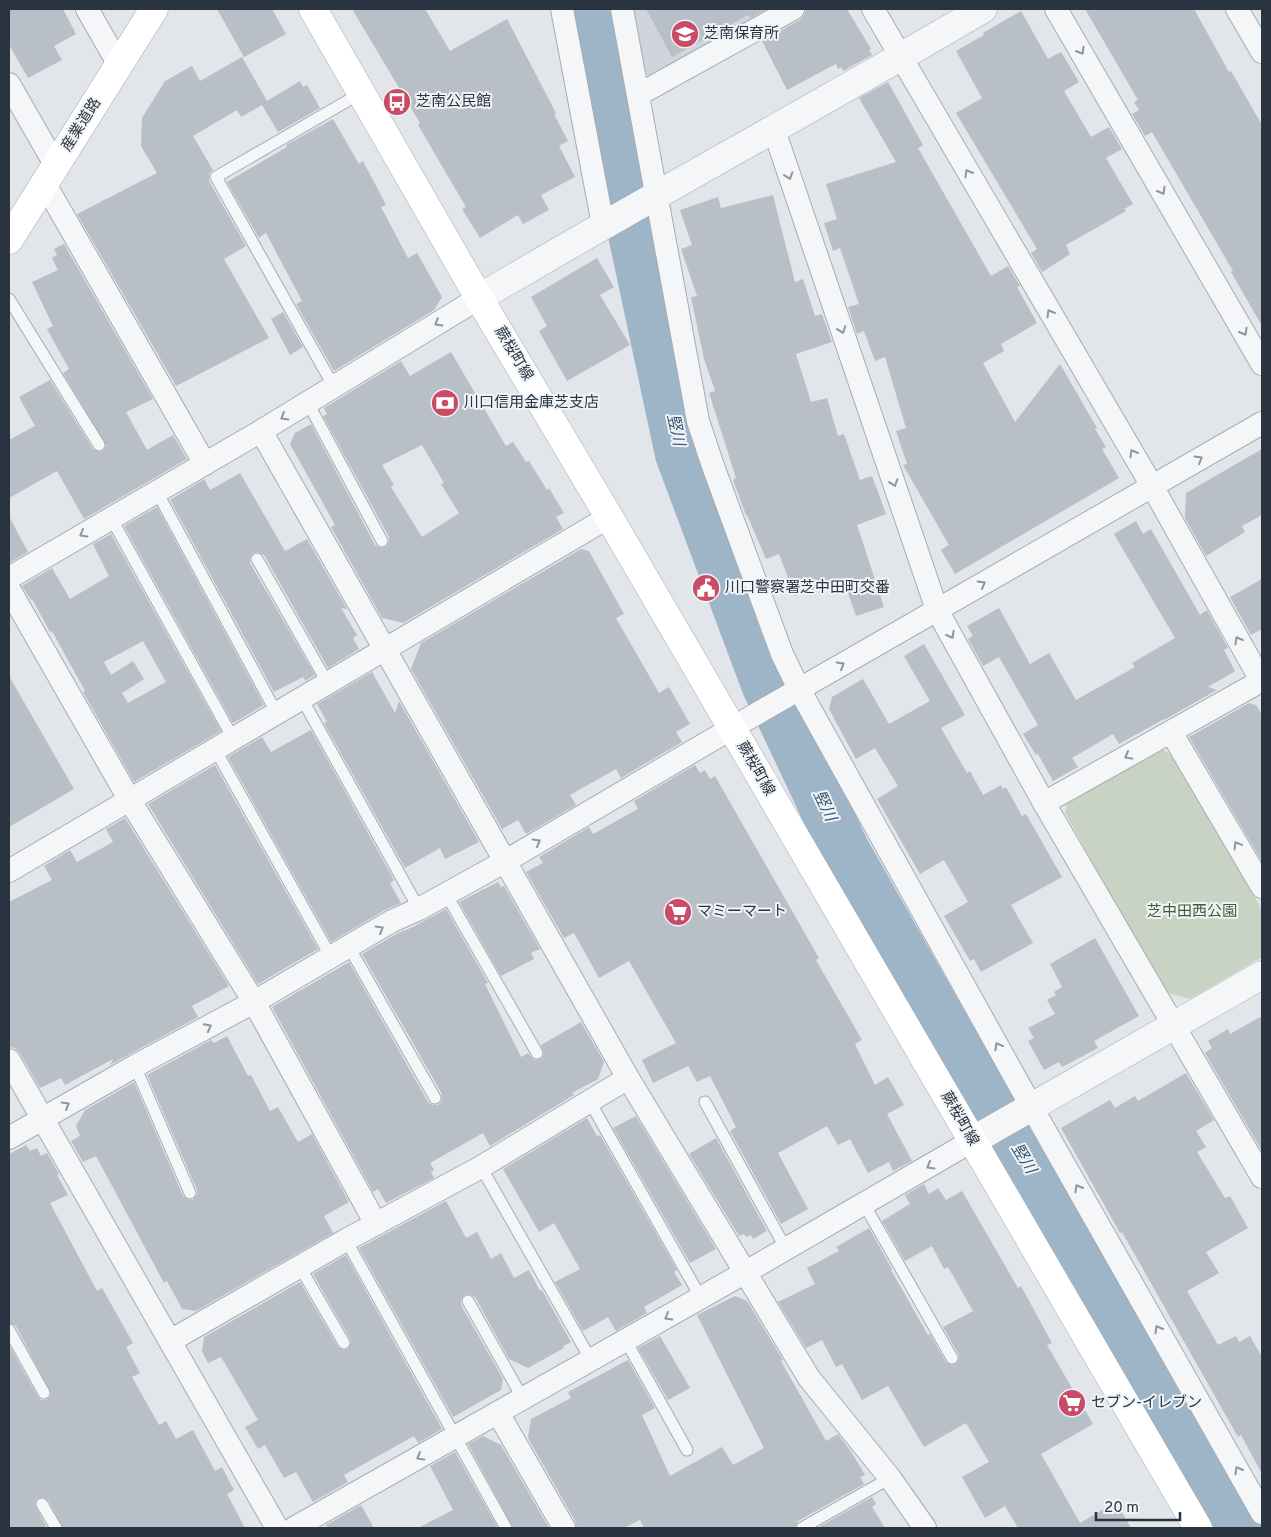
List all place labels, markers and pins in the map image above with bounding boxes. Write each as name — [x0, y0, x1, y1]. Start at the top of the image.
school or university icon: 芝南保育所 — [670, 19, 700, 49]
place label: 芝南保育所 — [704, 25, 779, 44]
bus stop icon: 芝南公民館 — [382, 87, 412, 117]
place label: 芝南公民館 — [416, 93, 491, 112]
bank icon: 川口信用金庫芝支店 — [430, 388, 460, 418]
place label: 川口信用金庫芝支店 — [464, 394, 599, 413]
public building icon: 川口警察署芝中田町交番 — [691, 573, 721, 603]
place label: 川口警察署芝中田町交番 — [725, 579, 890, 598]
supermarket icon: マミーマート — [663, 897, 693, 927]
place label: マミーマート — [697, 903, 787, 922]
supermarket icon: セブン-イレブン — [1057, 1388, 1087, 1418]
place label: セブン-イレブン — [1091, 1394, 1202, 1413]

